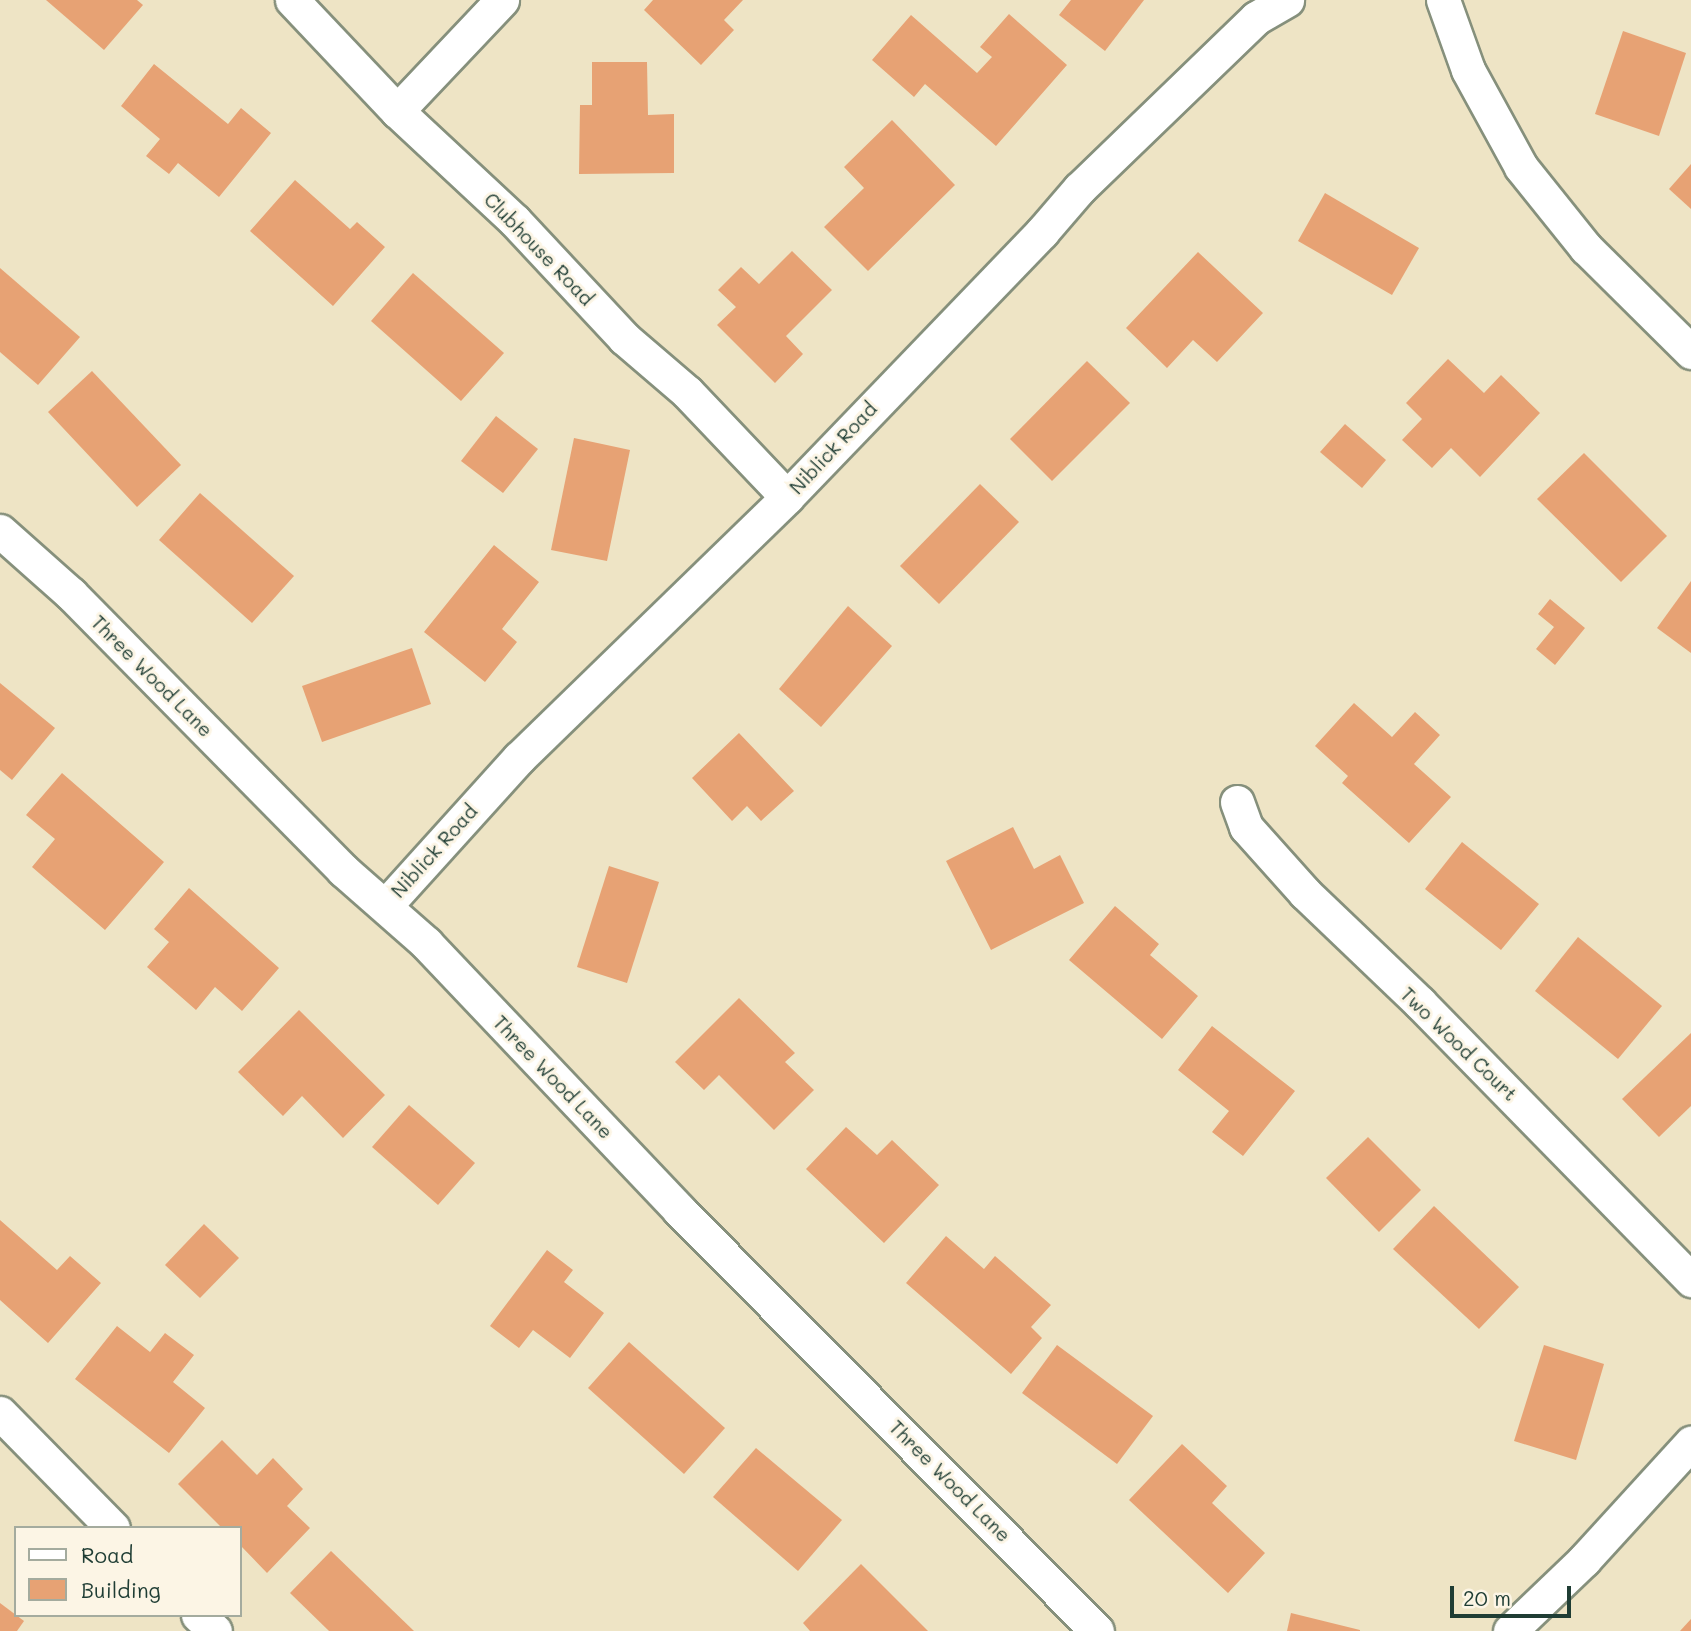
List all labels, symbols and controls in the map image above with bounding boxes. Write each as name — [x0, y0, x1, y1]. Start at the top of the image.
street label: Clubhouse Road — [480, 188, 598, 310]
street label: Niblick Road — [785, 397, 881, 499]
street label: Three Wood Lane — [87, 611, 217, 741]
street label: Niblick Road — [386, 800, 482, 902]
street label: Two Wood Court — [1396, 983, 1522, 1105]
street label: Three Wood Lane — [489, 1011, 617, 1143]
street label: Three Wood Lane — [885, 1416, 1015, 1546]
legend — [14, 1526, 242, 1617]
text: Road — [81, 1541, 133, 1568]
scale bar — [1453, 1572, 1574, 1616]
text: Building — [81, 1576, 161, 1603]
text: 20 m — [1463, 1584, 1511, 1611]

